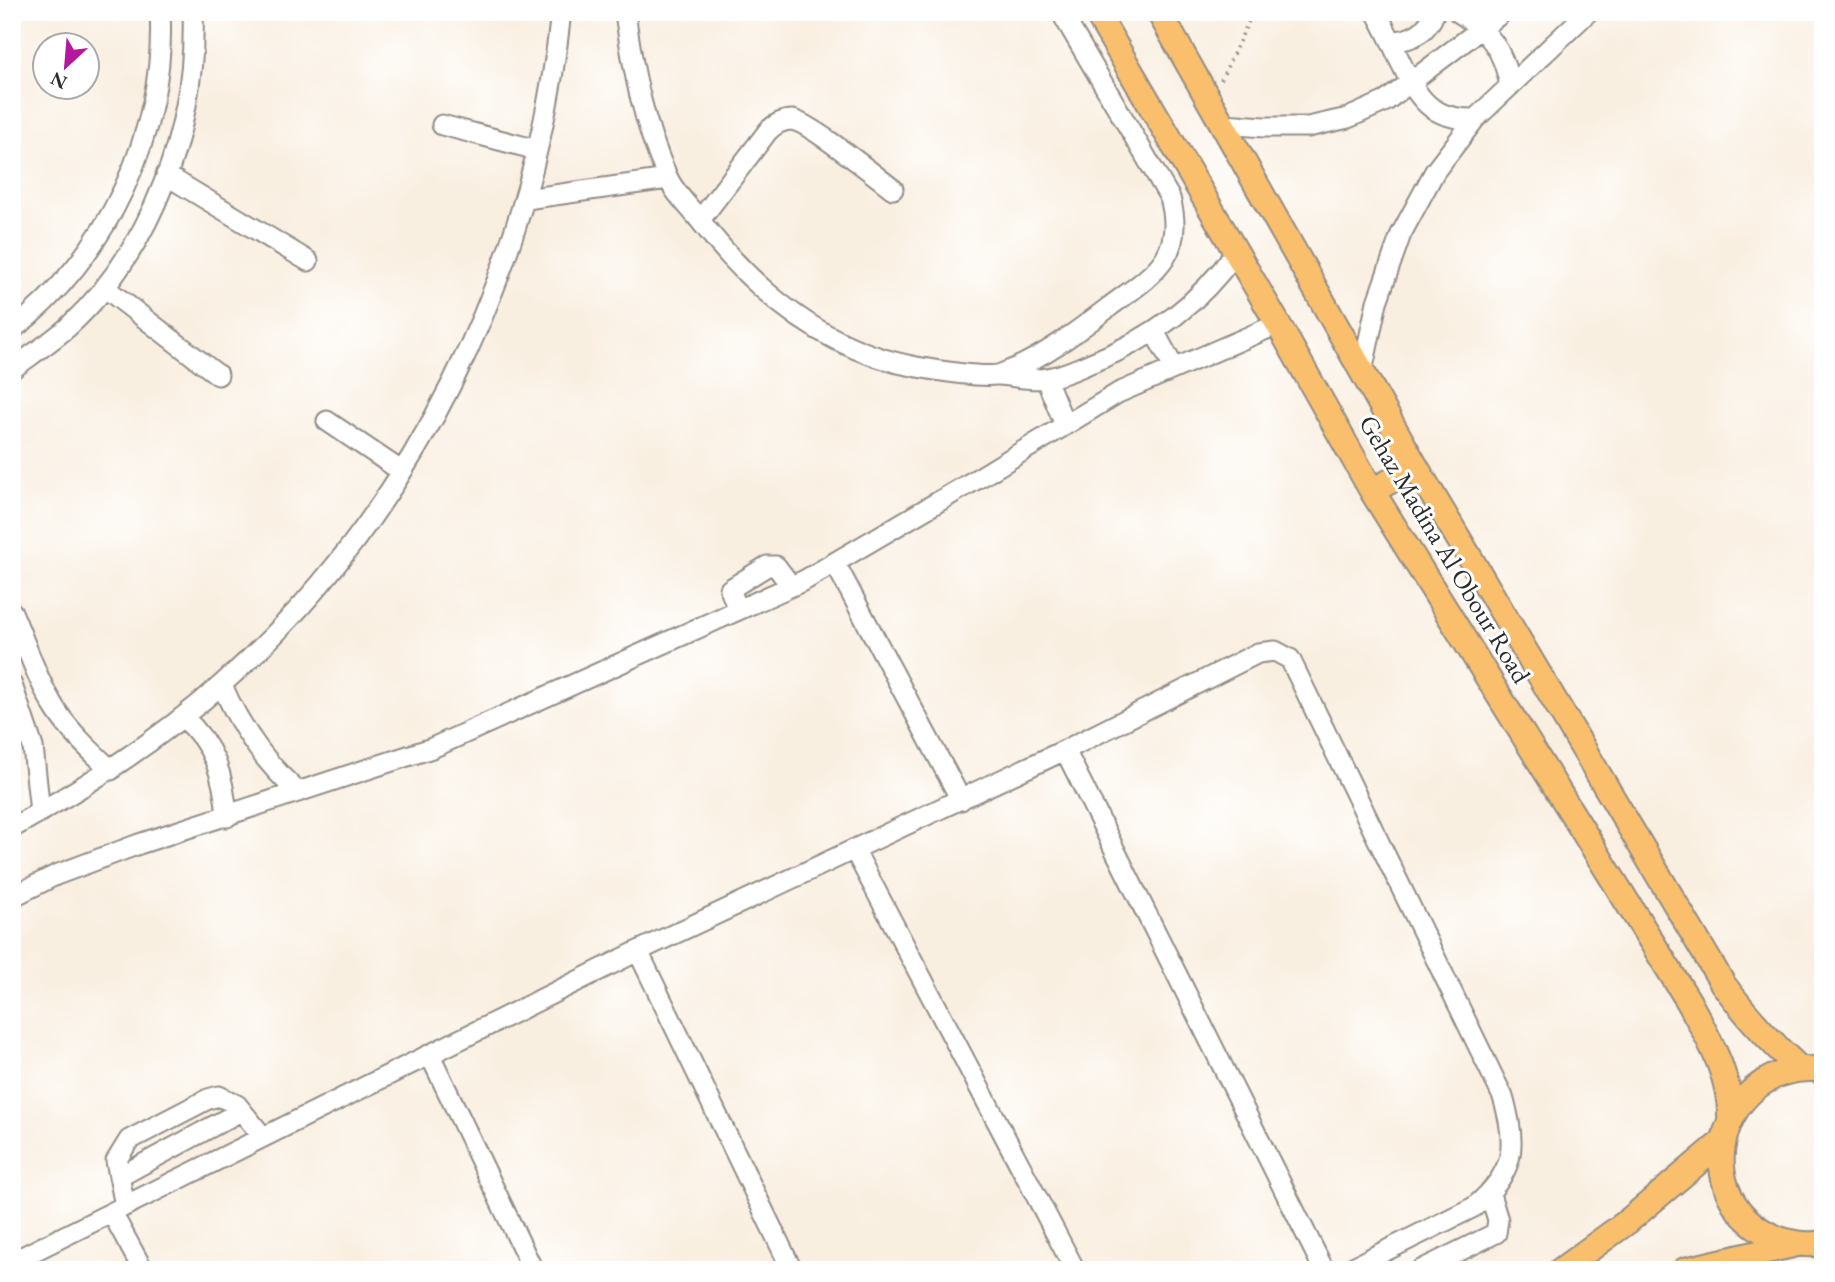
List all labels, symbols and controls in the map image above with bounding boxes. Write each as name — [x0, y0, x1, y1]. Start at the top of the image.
north arrow — [32, 32, 102, 102]
text: N — [46, 66, 71, 95]
street label: Gehaz Madina Al Obour Road — [1351, 409, 1539, 690]

